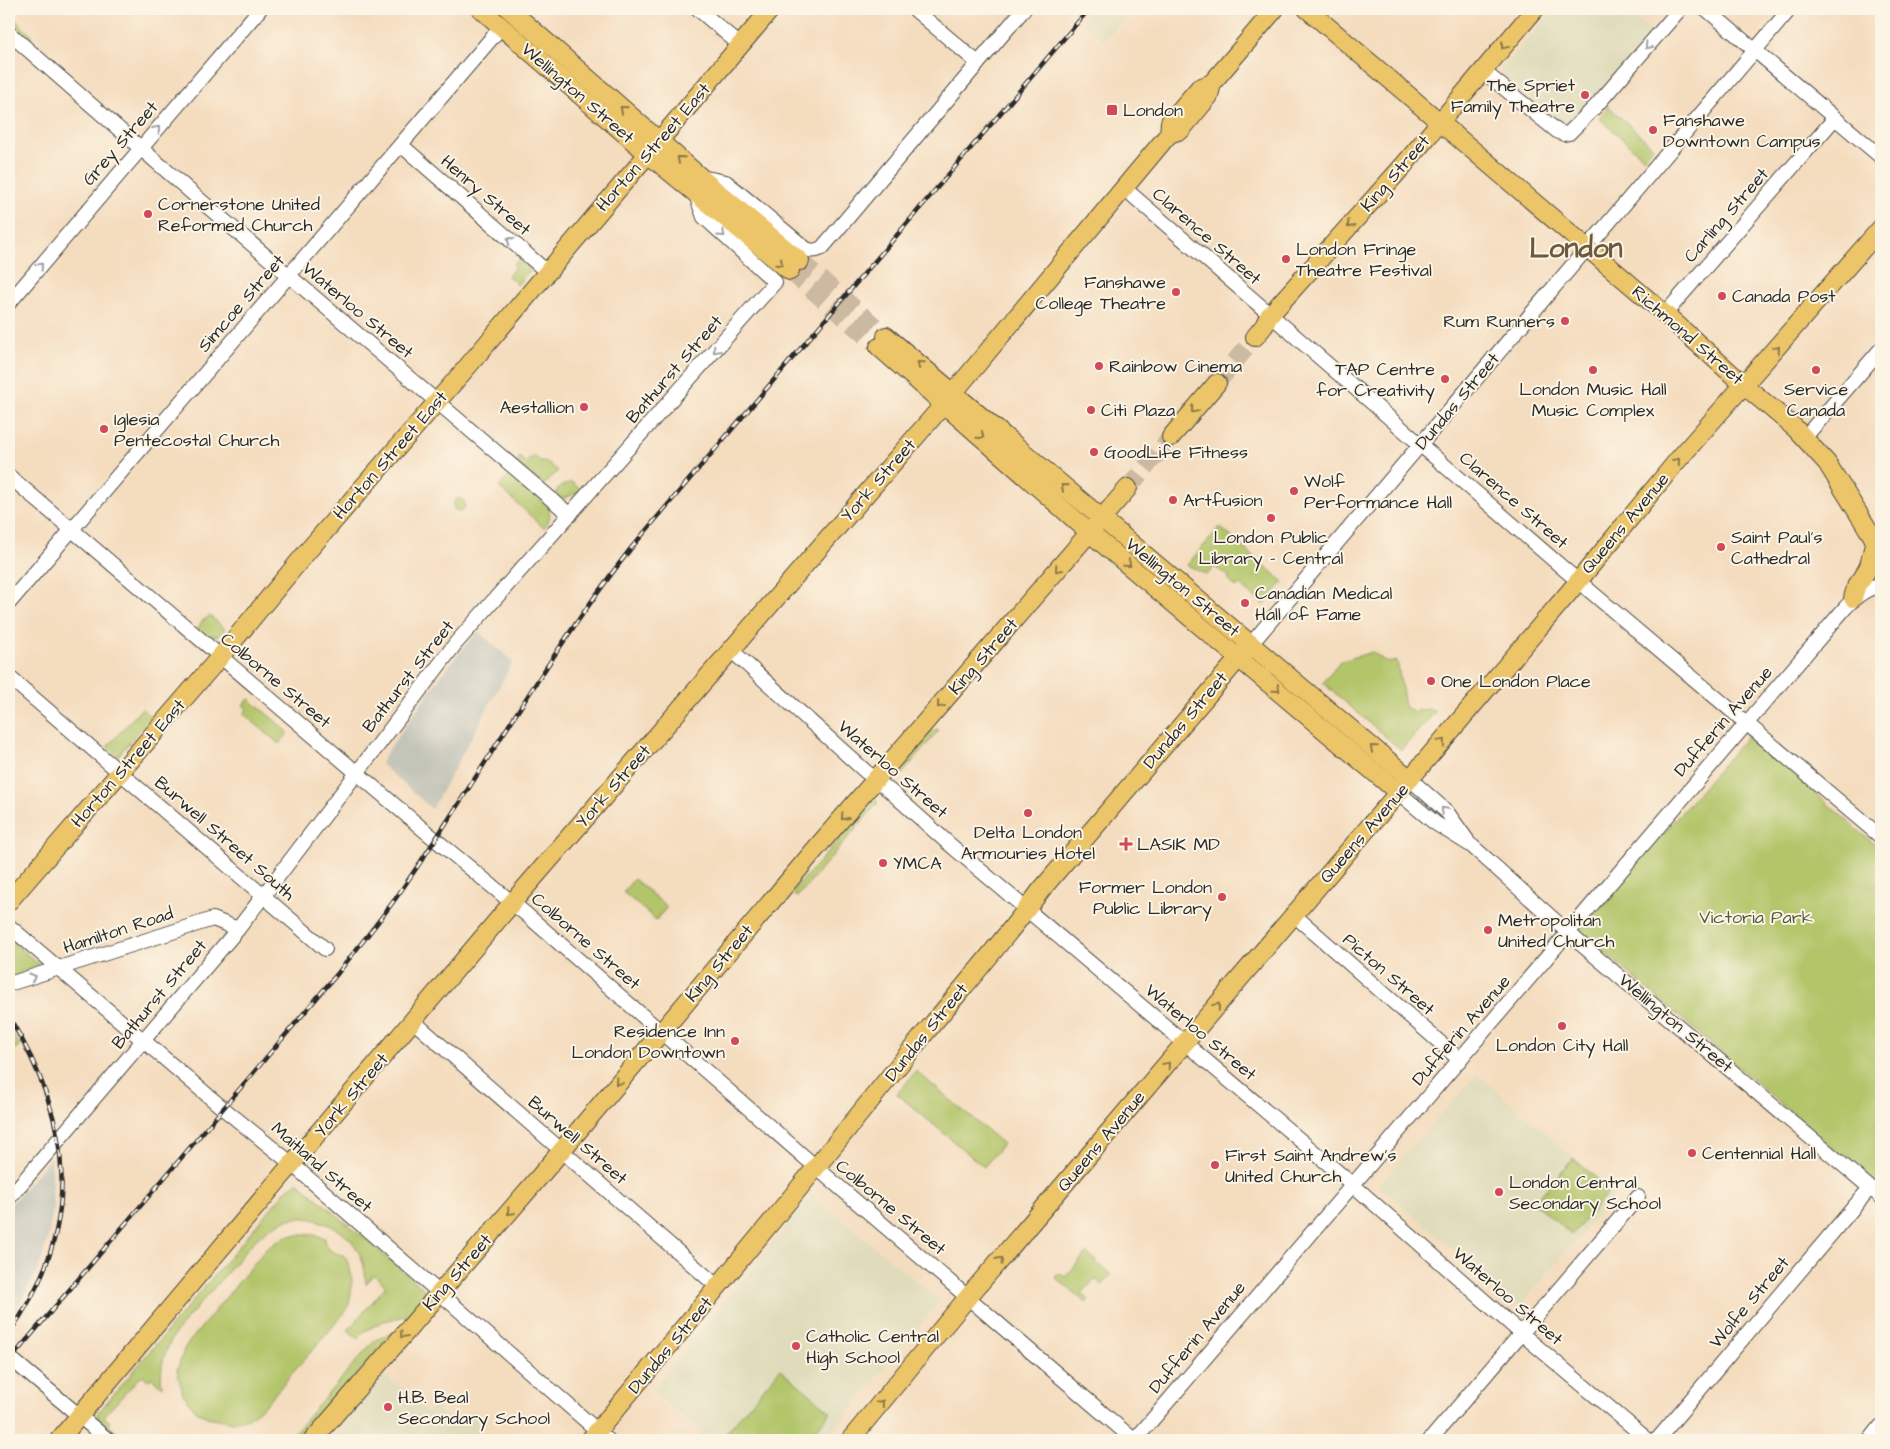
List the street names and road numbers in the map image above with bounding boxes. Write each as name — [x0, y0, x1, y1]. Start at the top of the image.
street label: Wellington Street — [515, 37, 640, 151]
street label: Horton Street East — [590, 77, 717, 217]
street label: Grey Street — [77, 95, 165, 192]
street label: King Street — [1355, 129, 1437, 218]
street label: Henry Street — [434, 149, 537, 243]
street label: Carling Street — [1678, 162, 1776, 269]
street label: Clarence Street — [1147, 182, 1267, 291]
street label: Simcoe Street — [192, 248, 291, 358]
street label: Waterloo Street — [296, 256, 419, 365]
street label: Richmond Street — [1626, 280, 1750, 392]
street label: Bathurst Street — [620, 309, 729, 429]
street label: Dundas Street — [1409, 347, 1506, 455]
street label: Horton Street East — [327, 385, 454, 525]
street label: York Street — [835, 433, 922, 528]
street label: Clarence Street — [1454, 446, 1574, 555]
street label: Queens Avenue — [1576, 467, 1675, 579]
street label: Wellington Street — [1119, 532, 1246, 644]
street label: King Street — [943, 612, 1025, 701]
street label: Bathurst Street — [357, 614, 461, 738]
street label: Colborne Street — [215, 627, 337, 735]
street label: Dufferin Avenue — [1668, 660, 1779, 782]
street label: Dundas Street — [1137, 666, 1234, 774]
street label: Horton Street East — [65, 693, 192, 833]
street label: Waterloo Street — [832, 714, 954, 825]
street label: York Street — [570, 739, 657, 834]
street label: Burwell Street South — [149, 770, 300, 907]
street label: Queens Avenue — [1314, 778, 1415, 889]
street label: Colborne Street — [526, 887, 646, 996]
street label: Hamilton Road — [60, 901, 177, 960]
street label: King Street — [679, 918, 761, 1008]
street label: Picton Street — [1337, 927, 1441, 1022]
street label: Bathurst Street — [106, 934, 213, 1055]
street label: Wellington Street — [1612, 968, 1739, 1080]
street label: Dufferin Avenue — [1406, 969, 1517, 1091]
street label: Dundas Street — [879, 977, 974, 1087]
street label: Waterloo Street — [1139, 978, 1262, 1087]
street label: York Street — [309, 1047, 395, 1143]
street label: Queens Avenue — [1052, 1085, 1151, 1197]
street label: Burwell Street — [522, 1090, 633, 1191]
street label: Maitland Street — [266, 1116, 378, 1219]
street label: Colborne Street — [830, 1154, 952, 1262]
street label: King Street — [417, 1228, 499, 1317]
street label: Waterloo Street — [1447, 1241, 1569, 1352]
street label: Wolfe Street — [1703, 1250, 1796, 1354]
street label: Dufferin Avenue — [1143, 1276, 1252, 1399]
street label: Dundas Street — [622, 1291, 719, 1399]

